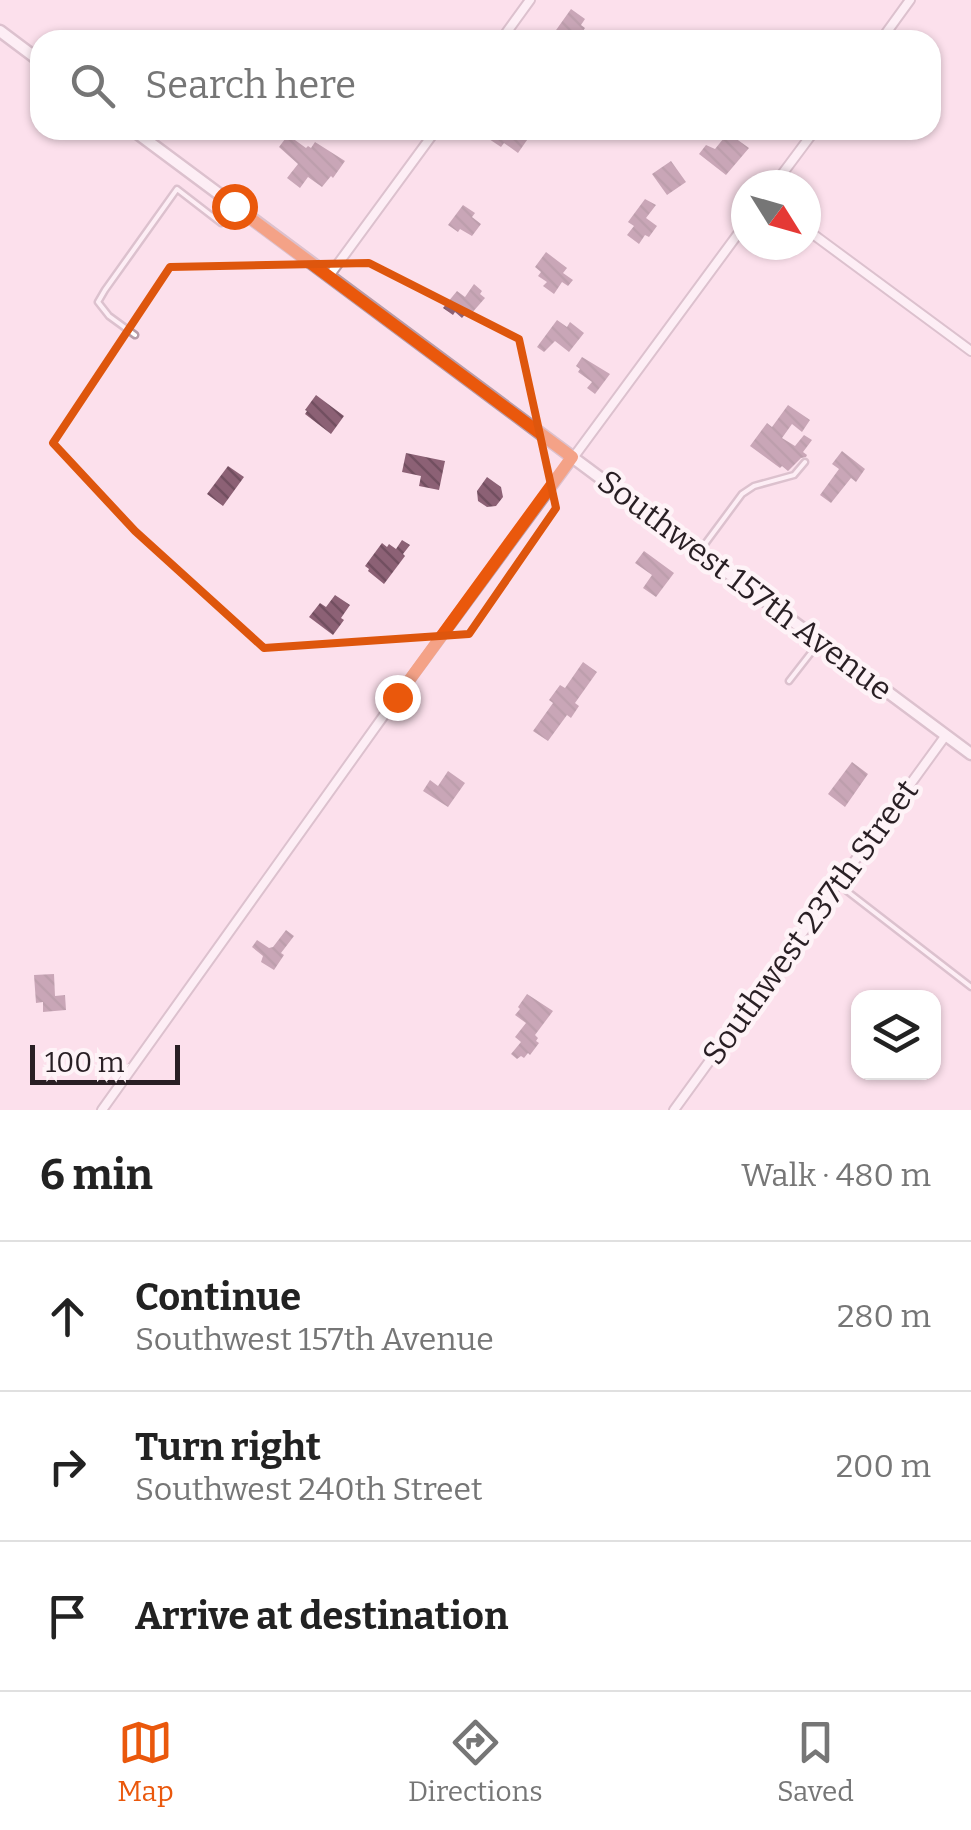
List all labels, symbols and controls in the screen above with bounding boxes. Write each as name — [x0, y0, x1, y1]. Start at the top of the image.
search box — [30, 30, 941, 140]
icon: search — [65, 58, 120, 113]
text: Search here — [145, 62, 356, 108]
north arrow — [731, 170, 821, 260]
route start — [212, 184, 258, 230]
street label: Southwest 157th Avenue — [590, 462, 900, 708]
route end — [375, 675, 421, 721]
street label: Southwest 237th Street — [694, 772, 926, 1072]
map controls — [851, 990, 941, 1080]
button: layers — [851, 990, 941, 1080]
scale bar — [30, 1040, 180, 1084]
text: 100 m — [45, 1046, 125, 1079]
text: 6 min — [40, 1150, 153, 1200]
text: Walk · 480 m — [741, 1156, 931, 1194]
text: Continue — [135, 1274, 301, 1320]
icon: ahead — [40, 1289, 95, 1344]
text: 280 m — [837, 1297, 931, 1335]
text: Southwest 157th Avenue — [135, 1320, 494, 1358]
text: Turn right — [135, 1424, 321, 1470]
icon: right — [40, 1439, 95, 1494]
text: 200 m — [836, 1447, 931, 1485]
text: Southwest 240th Street — [135, 1470, 483, 1508]
icon: arrive — [40, 1589, 95, 1644]
text: Arrive at destination — [135, 1593, 508, 1639]
tab: Map — [117, 1715, 174, 1808]
tab: Directions — [408, 1715, 543, 1808]
tab: Saved — [777, 1715, 854, 1808]

